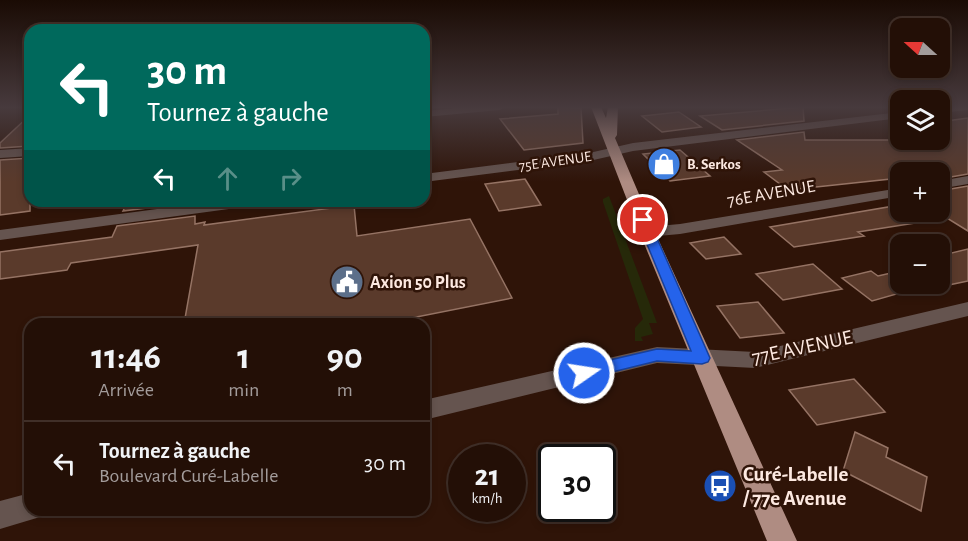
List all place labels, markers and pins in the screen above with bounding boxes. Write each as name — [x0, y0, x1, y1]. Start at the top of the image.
shop icon: B. Serkos — [646, 146, 682, 182]
place label: B. Serkos — [687, 157, 741, 172]
pin — [617, 194, 668, 245]
public building icon: Axion 50 Plus — [329, 264, 365, 300]
place label: Axion 50 Plus — [370, 274, 466, 292]
place label: Curé-Labelle / 77e Avenue — [742, 464, 848, 509]
bus stop icon: Curé-Labelle / 77e Avenue — [702, 468, 738, 504]

